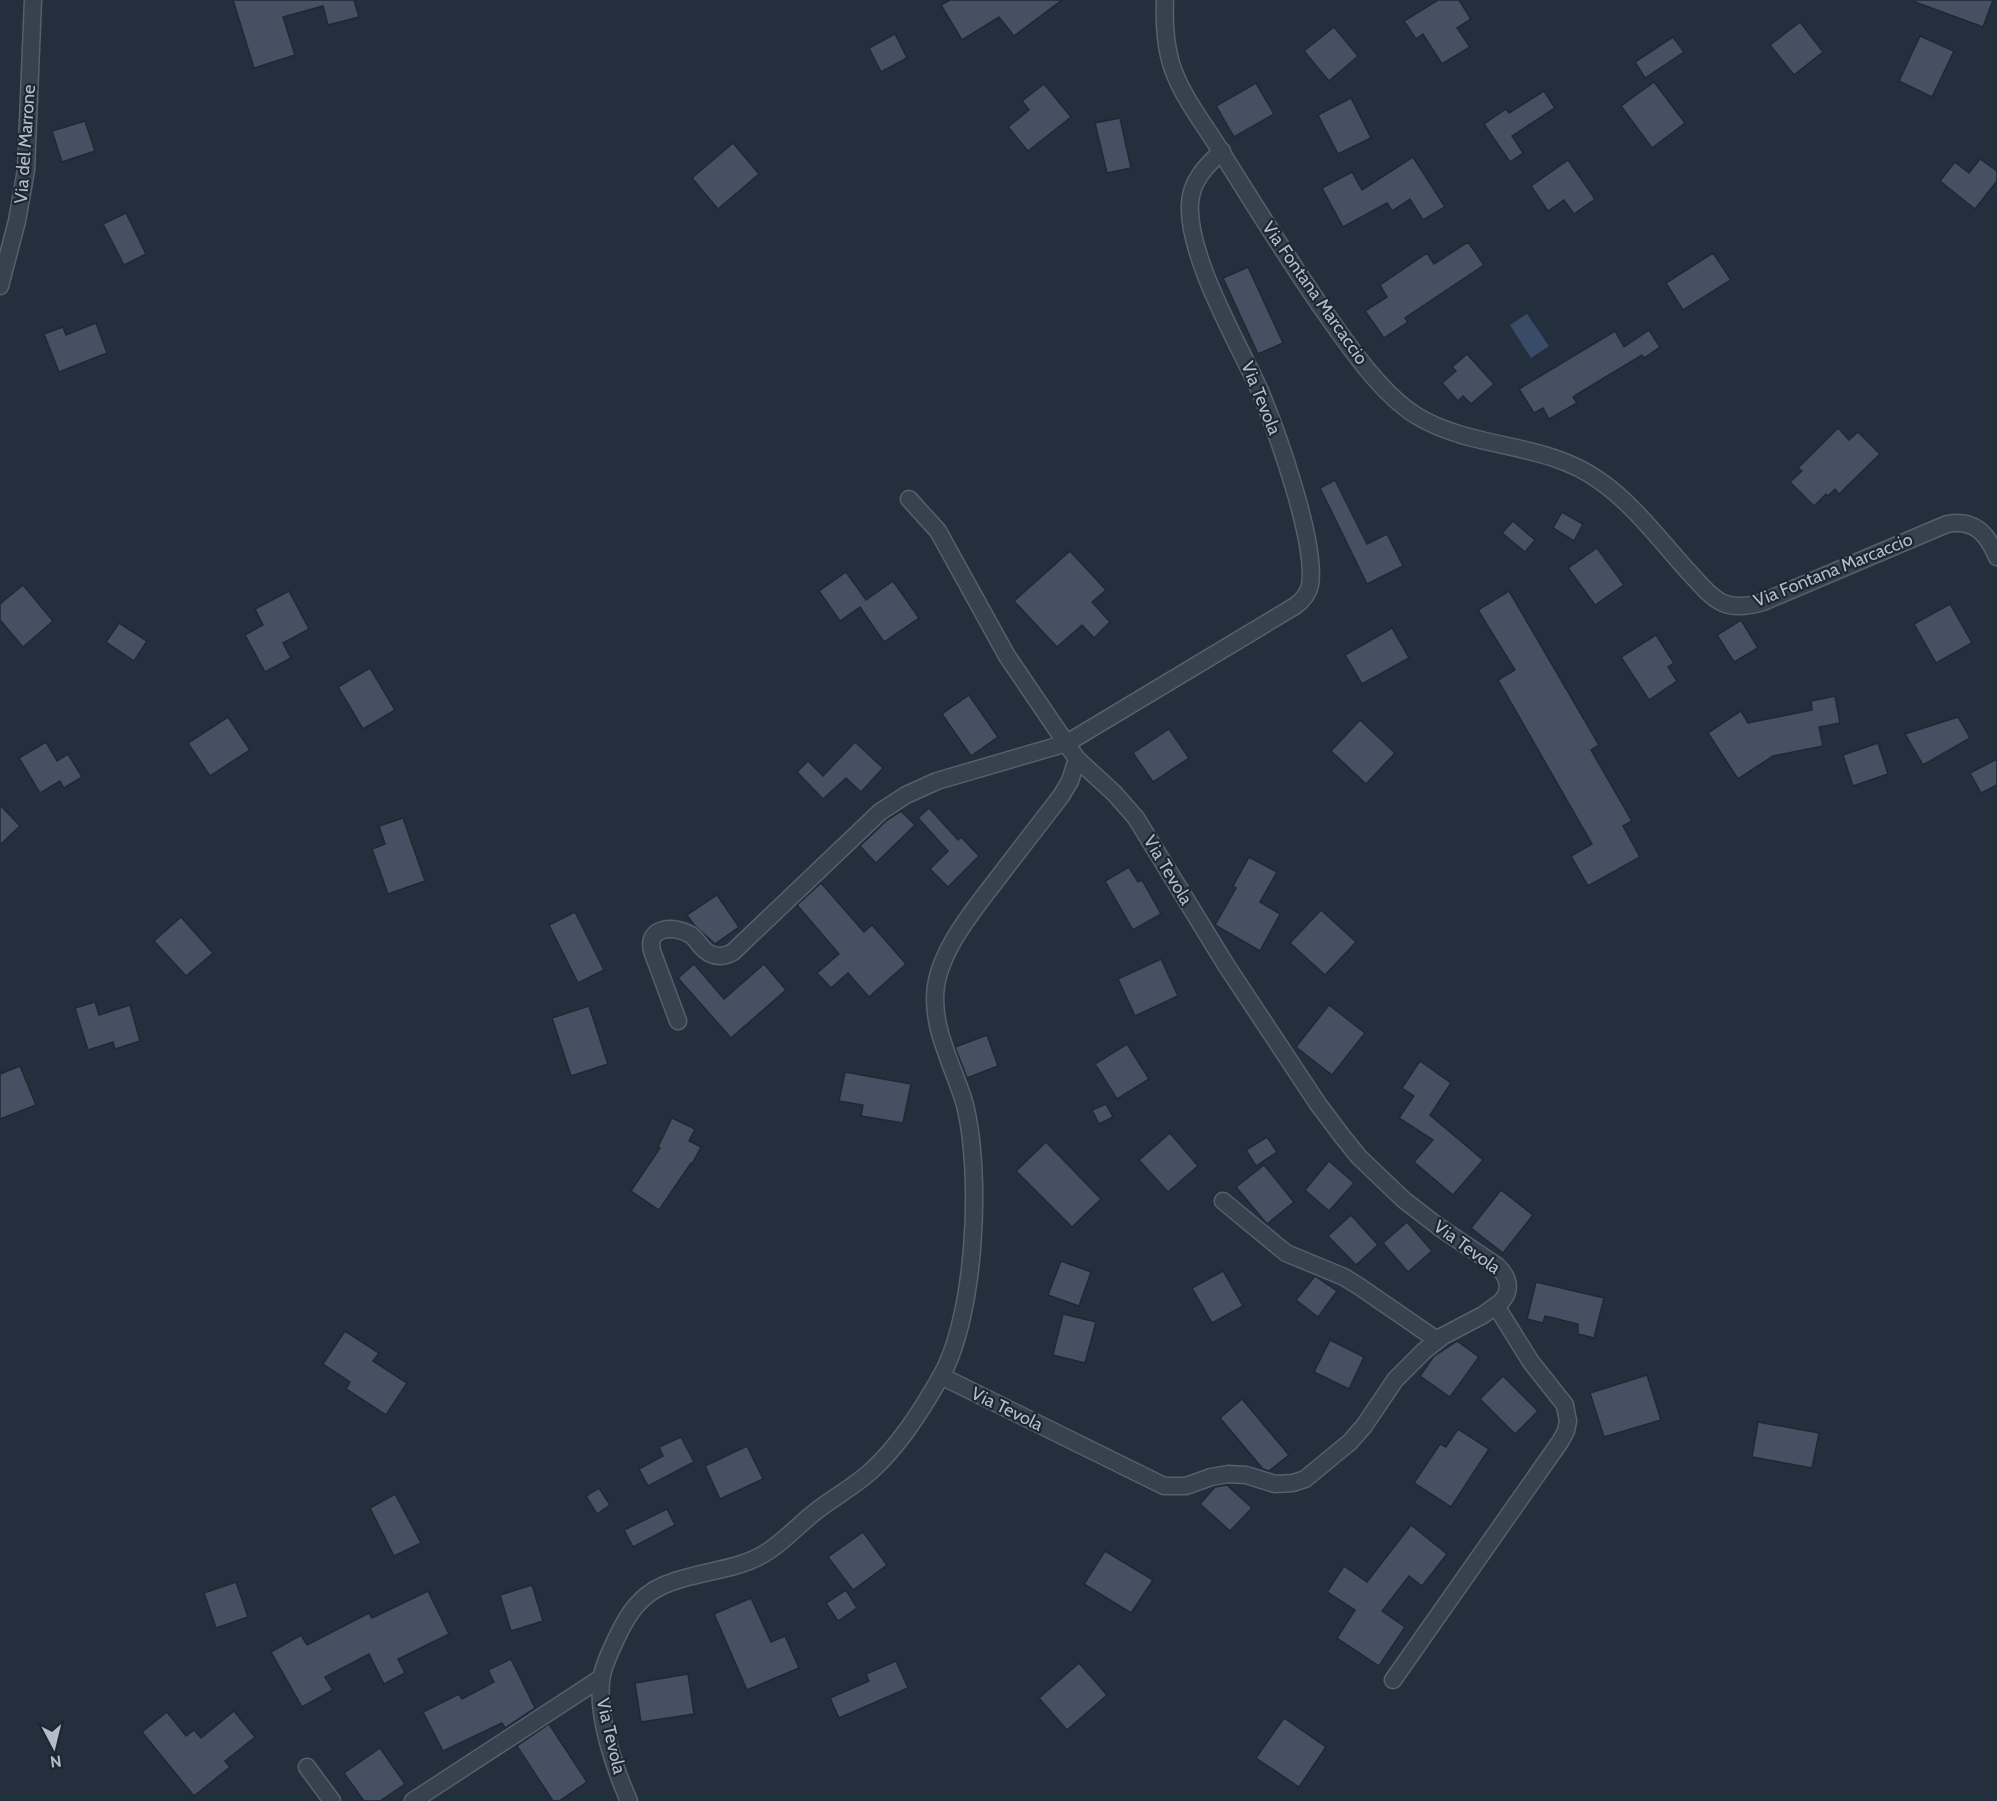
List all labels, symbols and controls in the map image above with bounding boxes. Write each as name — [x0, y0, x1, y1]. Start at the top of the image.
street label: Via del Marrone — [10, 84, 40, 204]
street label: Via Fontana Marcaccio — [1257, 217, 1373, 369]
street label: Via Tevola — [1236, 358, 1286, 438]
street label: Via Fontana Marcaccio — [1750, 528, 1916, 612]
street label: Via Tevola — [1139, 831, 1197, 909]
street label: Via Tevola — [1429, 1215, 1505, 1279]
street label: Via Tevola — [968, 1382, 1047, 1436]
street label: Via Tevola — [592, 1696, 630, 1776]
north arrow — [24, 1717, 84, 1777]
text: N — [49, 1751, 63, 1772]

